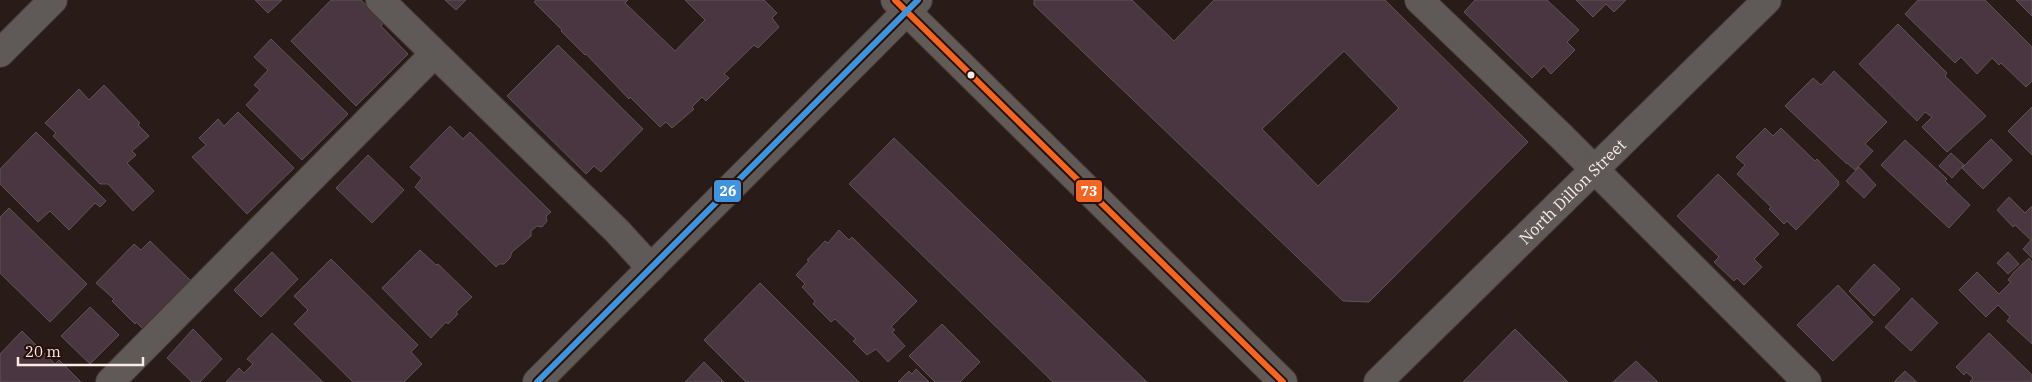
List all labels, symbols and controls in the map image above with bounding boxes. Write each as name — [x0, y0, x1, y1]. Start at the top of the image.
unlabelled marker — [966, 70, 976, 80]
street label: North Dillon Street — [1514, 134, 1630, 248]
line badge: 26 — [713, 179, 742, 203]
line badge: 73 — [1075, 179, 1103, 203]
text: 26 — [720, 182, 736, 200]
text: 73 — [1081, 182, 1097, 200]
scale bar — [18, 334, 142, 366]
text: 20 m — [25, 342, 61, 361]

